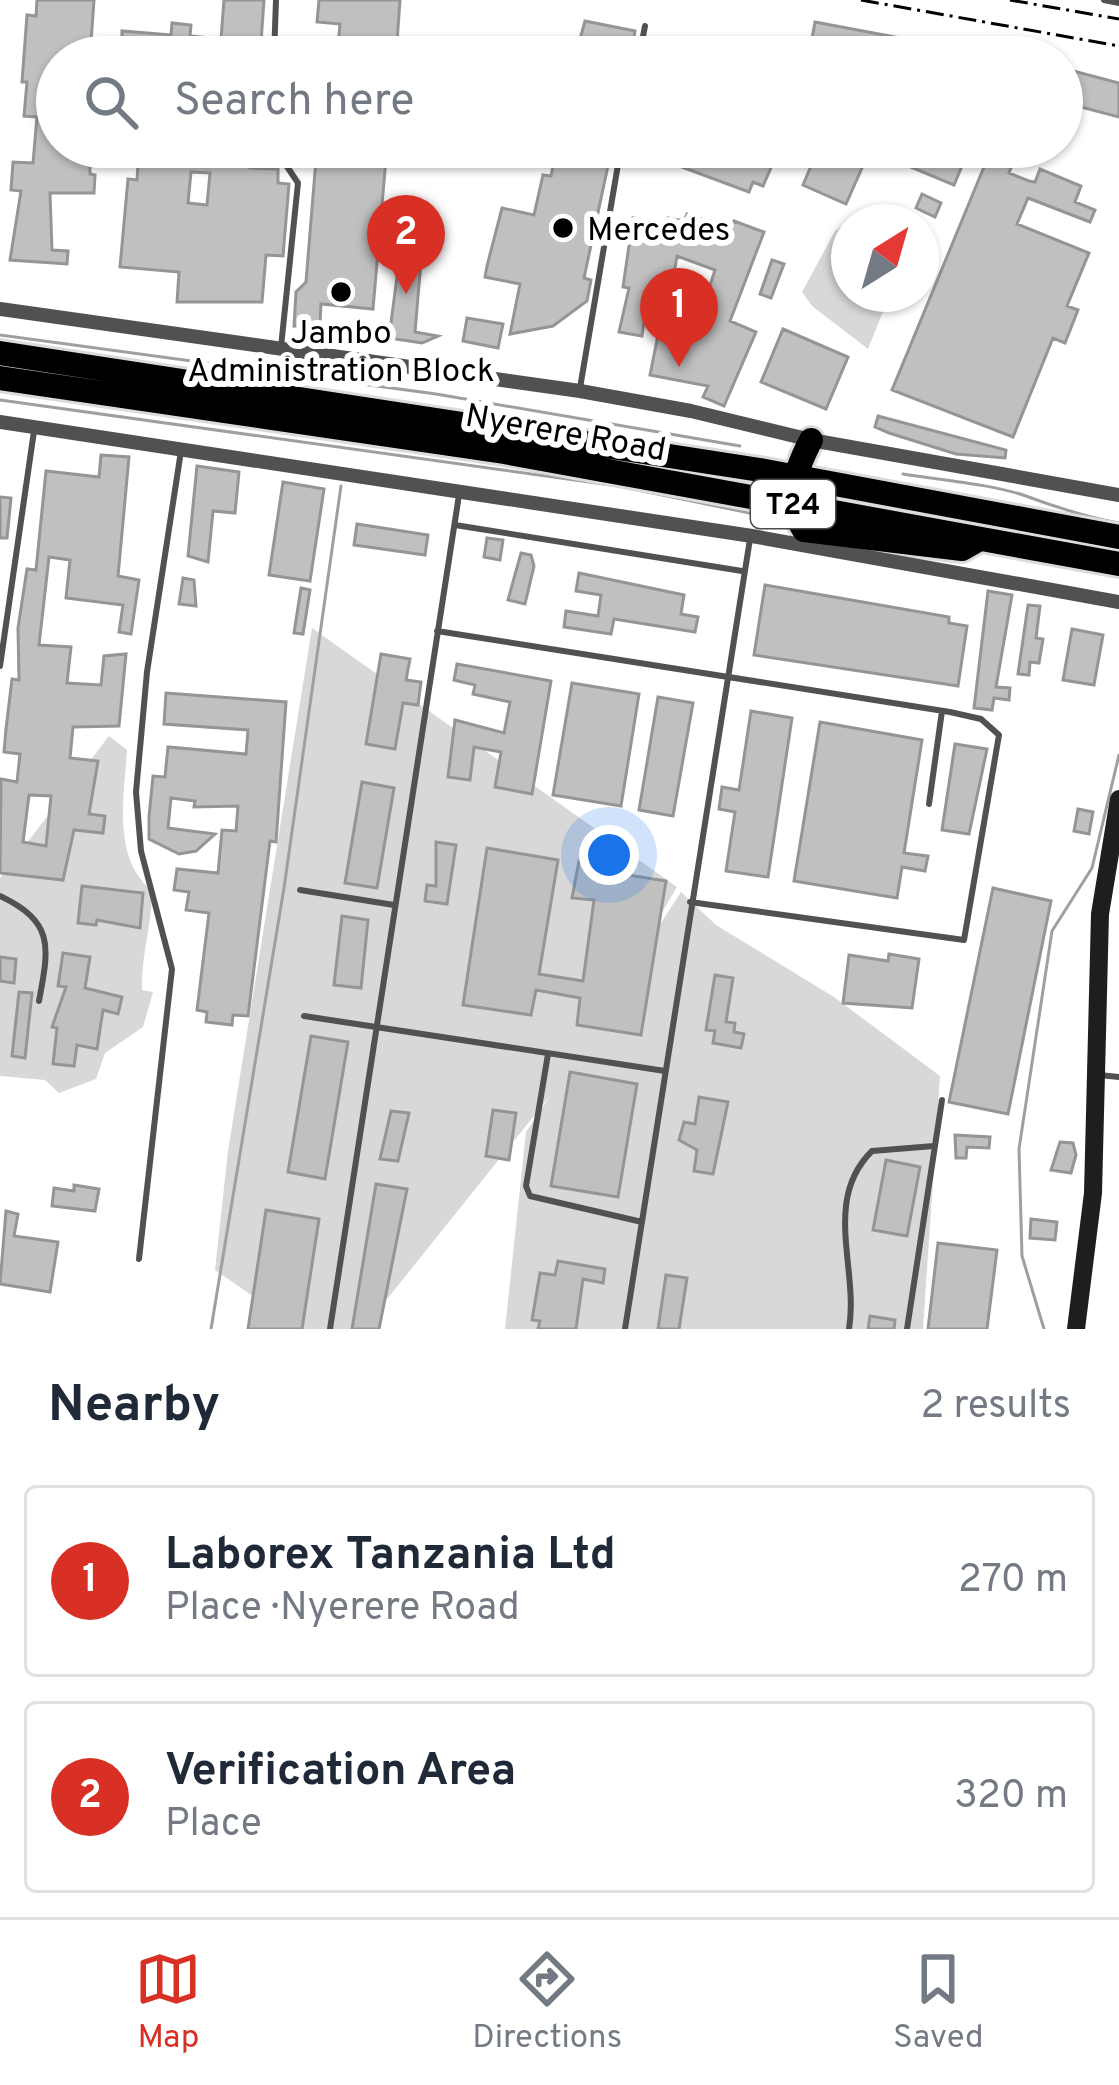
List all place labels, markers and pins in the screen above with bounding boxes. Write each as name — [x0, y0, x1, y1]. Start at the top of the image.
pin: 2 — [367, 195, 445, 294]
place label: Mercedes — [587, 211, 730, 253]
marker: Mercedes — [550, 215, 576, 241]
pin: 1 — [640, 268, 718, 367]
marker: Jambo Administration Block — [328, 279, 354, 305]
place label: Jambo Administration Block — [187, 314, 495, 394]

